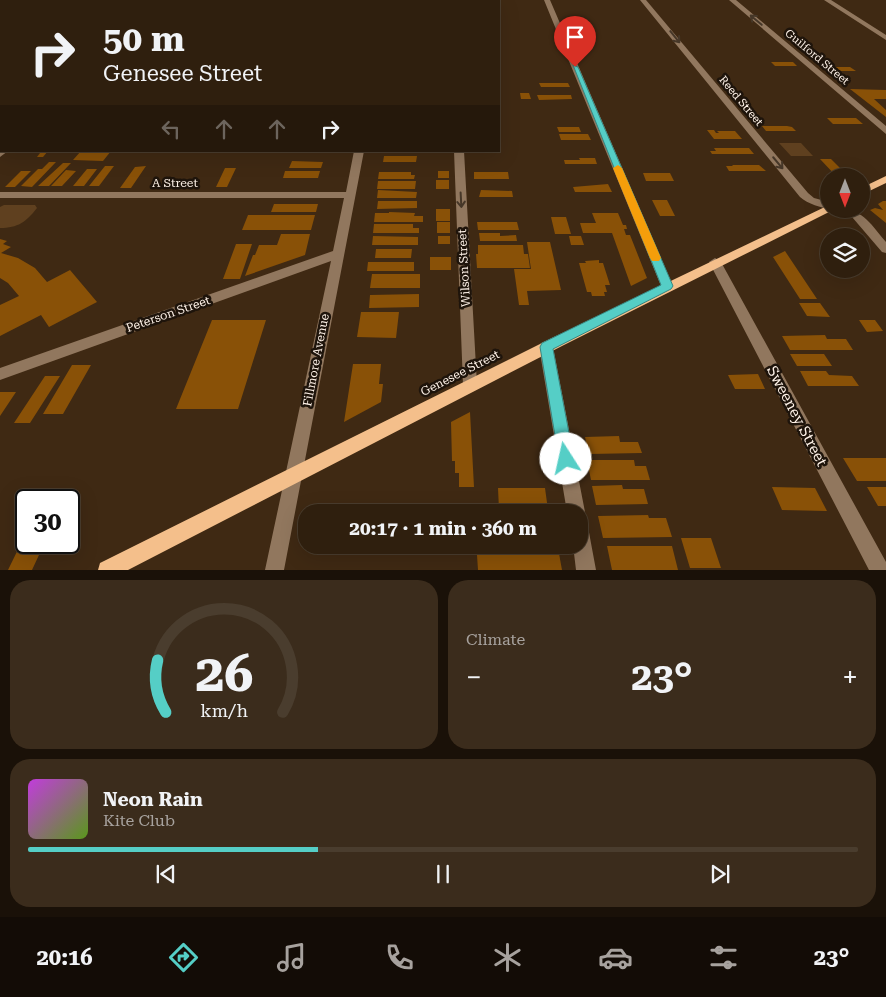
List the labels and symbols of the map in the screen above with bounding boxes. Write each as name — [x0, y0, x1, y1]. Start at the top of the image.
one-way arrow — [749, 14, 762, 26]
pin — [554, 16, 596, 67]
street label: Guilford Street — [782, 27, 852, 87]
one-way arrow — [669, 30, 680, 43]
street label: Reed Street — [716, 73, 766, 129]
one-way arrow — [772, 156, 783, 169]
north arrow — [820, 168, 870, 218]
street label: A Street — [152, 176, 198, 190]
one-way arrow — [456, 192, 465, 208]
street label: Wilson Street — [455, 228, 473, 307]
street label: Peterson Street — [124, 293, 212, 335]
street label: Fillmore Avenue — [300, 312, 332, 408]
street label: Genesee Street — [418, 347, 502, 399]
street label: Sweeney Street — [763, 363, 831, 470]
position arrow — [539, 432, 591, 484]
speed limit sign: 30 — [15, 489, 80, 554]

